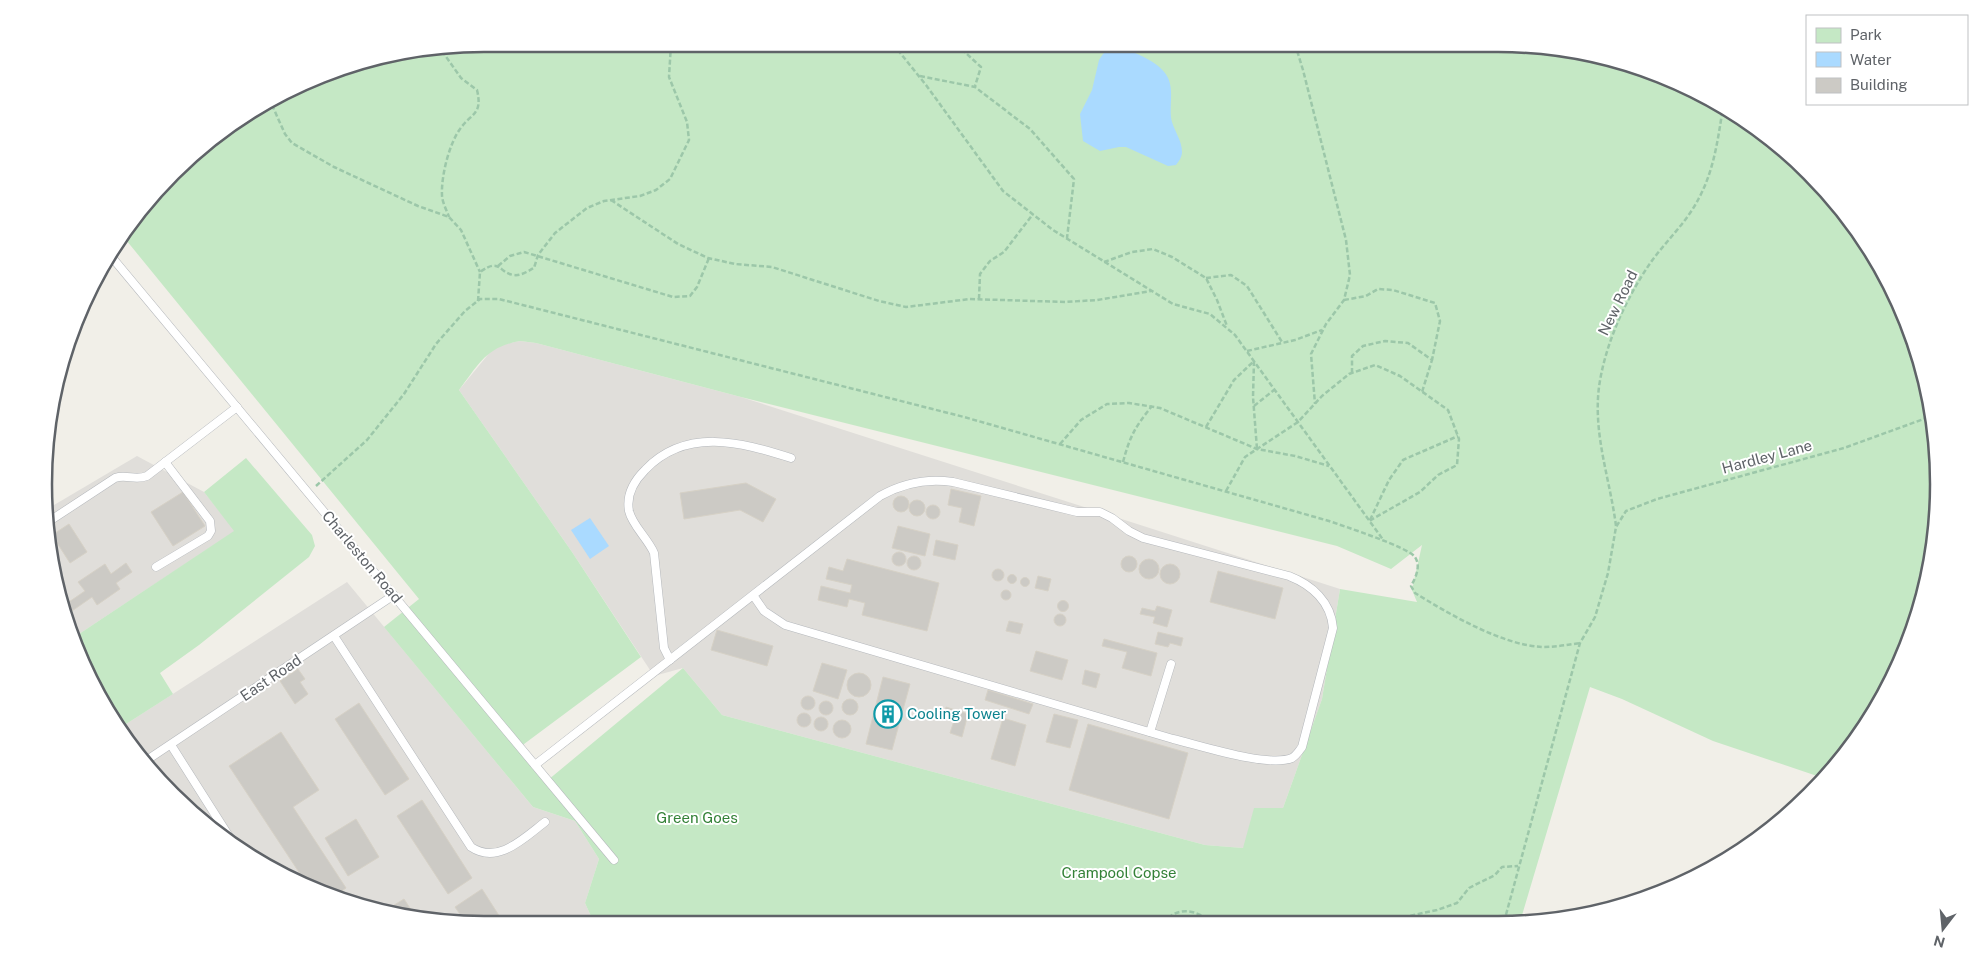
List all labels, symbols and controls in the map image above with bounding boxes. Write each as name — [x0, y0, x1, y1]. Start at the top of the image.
legend — [1806, 15, 1968, 105]
text: Park — [1850, 26, 1882, 43]
text: Water — [1850, 51, 1892, 68]
text: Building — [1850, 76, 1908, 93]
street label: New Road — [1594, 267, 1641, 338]
street label: Hardley Lane — [1720, 436, 1814, 477]
street label: Charleston Road — [319, 507, 406, 606]
street label: East Road — [237, 651, 304, 704]
building icon: Cooling Tower — [873, 699, 903, 729]
place label: Cooling Tower — [907, 705, 1006, 722]
park label: Green Goes — [656, 809, 738, 826]
park label: Crampool Copse — [1061, 864, 1177, 881]
north arrow — [1918, 904, 1968, 954]
text: N — [1932, 932, 1947, 951]

